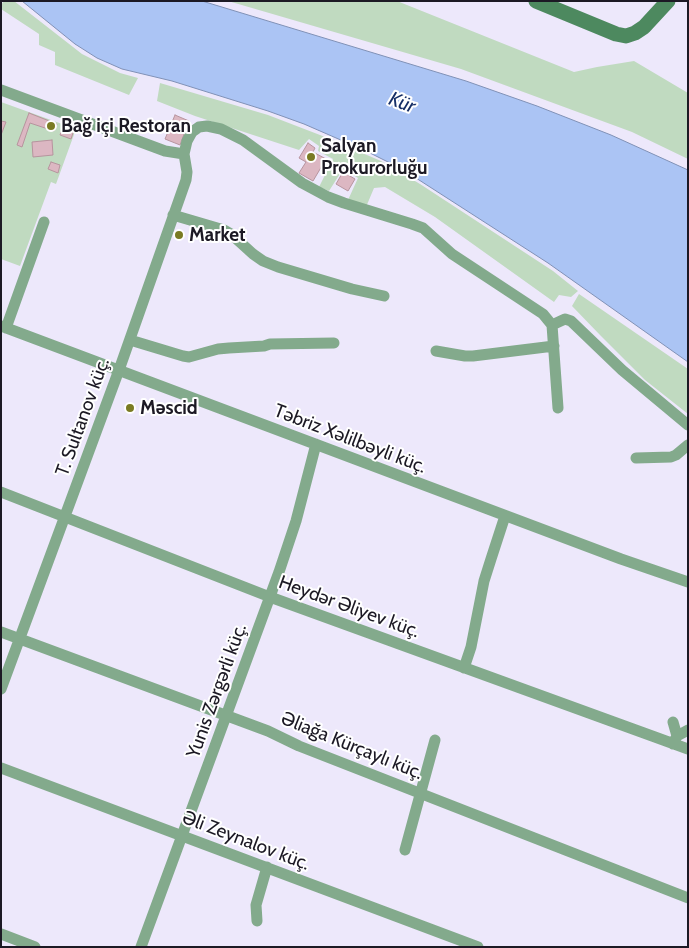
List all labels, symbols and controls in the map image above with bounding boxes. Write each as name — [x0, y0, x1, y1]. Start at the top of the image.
water label: Kür — [385, 87, 419, 119]
place label: Bağ içi Restoran — [61, 115, 191, 137]
marker: Bağ içi Restoran — [45, 120, 57, 132]
place label: Salyan Prokurorluğu — [321, 135, 427, 179]
marker: Salyan Prokurorluğu — [305, 151, 317, 163]
place label: Market — [189, 224, 246, 246]
marker: Market — [173, 229, 185, 241]
street label: T. Sultanov küç. — [51, 355, 115, 479]
place label: Məscid — [140, 397, 198, 419]
street label: Təbriz Xəlilbəyli küç. — [271, 399, 429, 479]
marker: Məscid — [124, 402, 136, 414]
street label: Heydər Əliyev küç. — [275, 571, 423, 643]
street label: Yunis Zərgərli küç. — [182, 621, 252, 761]
street label: Əliağa Kürçaylı küç. — [278, 707, 426, 785]
street label: Əli Zeynalov küç. — [179, 806, 313, 876]

